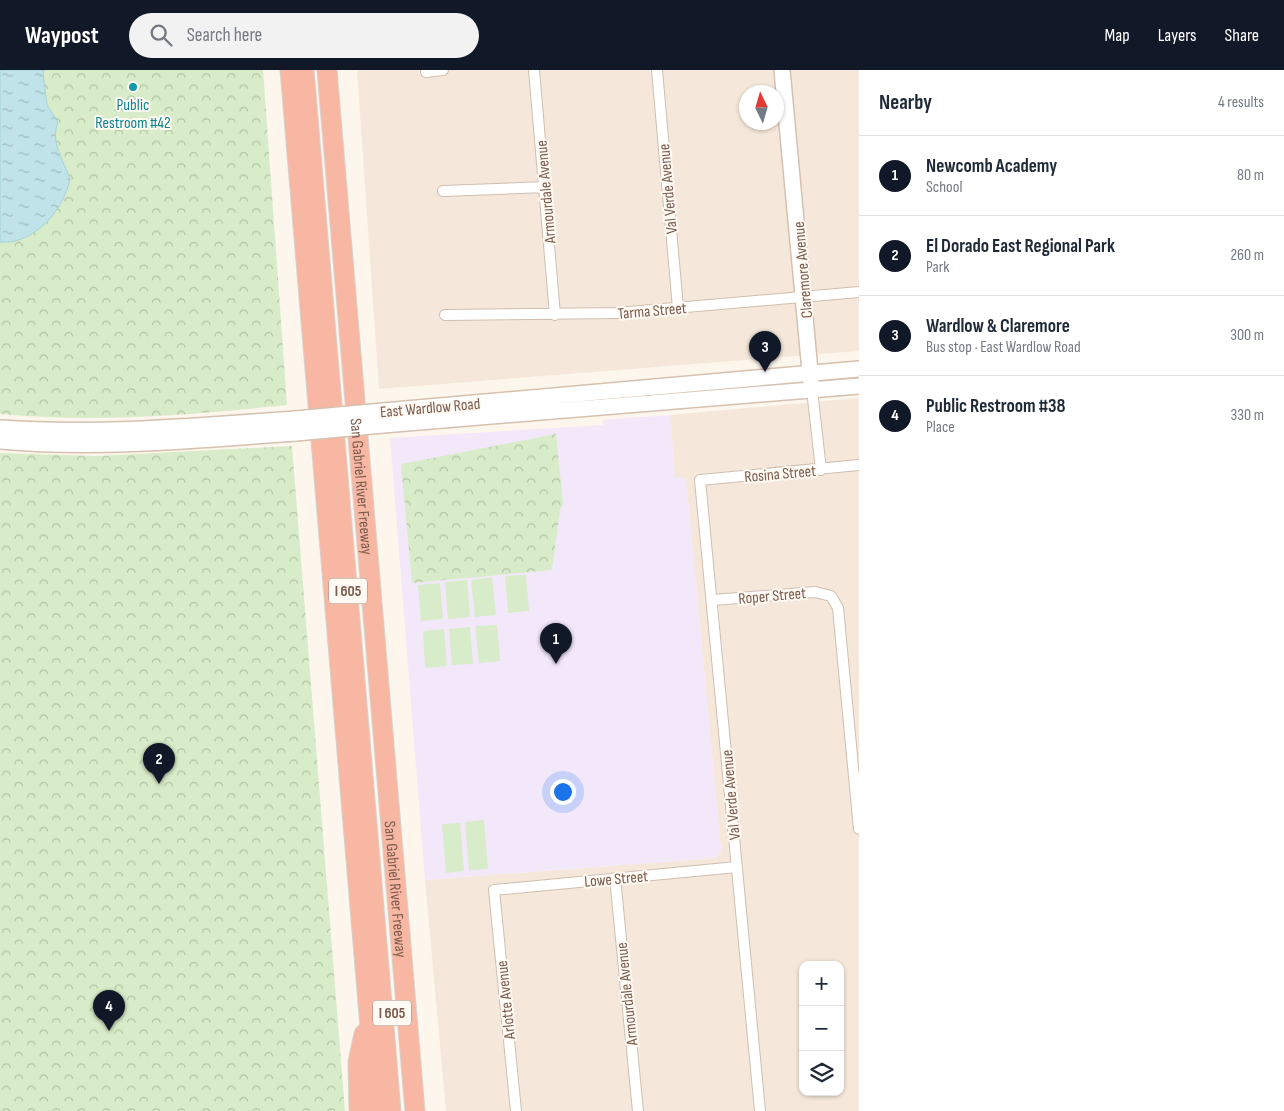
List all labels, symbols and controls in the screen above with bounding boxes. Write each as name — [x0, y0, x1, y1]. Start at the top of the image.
search box — [129, 13, 479, 58]
text: Waypost — [25, 21, 99, 50]
icon: search — [147, 21, 175, 49]
text: Search here — [187, 24, 262, 47]
text: Map — [1105, 25, 1130, 46]
text: Layers — [1158, 25, 1197, 46]
text: Share — [1225, 25, 1259, 46]
marker: Public Restroom #42 — [127, 81, 139, 93]
north arrow — [739, 85, 784, 130]
text: Nearby — [879, 90, 932, 115]
text: 4 results — [1218, 93, 1264, 112]
place label: Public Restroom #42 — [95, 96, 171, 133]
street label: Armourdale Avenue — [533, 139, 561, 245]
street label: Val Verde Avenue — [655, 143, 682, 235]
text: Newcomb Academy — [926, 155, 1057, 178]
text: 1 — [892, 166, 898, 185]
text: 80 m — [1237, 166, 1264, 185]
text: School — [926, 178, 962, 197]
street label: Claremore Avenue — [790, 221, 817, 319]
text: El Dorado East Regional Park — [926, 235, 1115, 258]
text: 2 — [891, 246, 899, 265]
text: 260 m — [1230, 246, 1264, 265]
text: Park — [926, 258, 949, 277]
street label: Tarma Street — [617, 299, 687, 324]
text: Wardlow & Claremore — [926, 315, 1070, 338]
text: 3 — [891, 326, 899, 345]
text: 300 m — [1230, 326, 1264, 345]
pin: 3 — [749, 331, 781, 372]
text: Bus stop · East Wardlow Road — [926, 338, 1081, 357]
street label: East Wardlow Road — [379, 395, 481, 422]
text: Public Restroom #38 — [926, 395, 1065, 418]
text: 4 — [891, 406, 899, 425]
text: 330 m — [1231, 406, 1264, 425]
street label: San Gabriel River Freeway — [345, 418, 376, 556]
text: Place — [926, 418, 955, 437]
street label: Rosina Street — [744, 462, 817, 487]
road number: I 605 — [329, 578, 367, 604]
street label: Roper Street — [738, 584, 807, 609]
pin: 1 — [540, 623, 572, 664]
pin: 2 — [143, 743, 175, 784]
street label: Val Verde Avenue — [718, 749, 745, 841]
your location — [550, 779, 576, 805]
street label: San Gabriel River Freeway — [380, 820, 410, 958]
street label: Lowe Street — [583, 867, 649, 892]
street label: Armourdale Avenue — [613, 941, 642, 1047]
street label: Arlotte Avenue — [493, 960, 520, 1041]
map controls — [799, 961, 844, 1096]
button: + — [799, 961, 844, 1006]
pin: 4 — [93, 990, 125, 1031]
road number: I 605 — [373, 1000, 411, 1026]
button: − — [799, 1006, 844, 1051]
button: layers — [799, 1051, 844, 1096]

